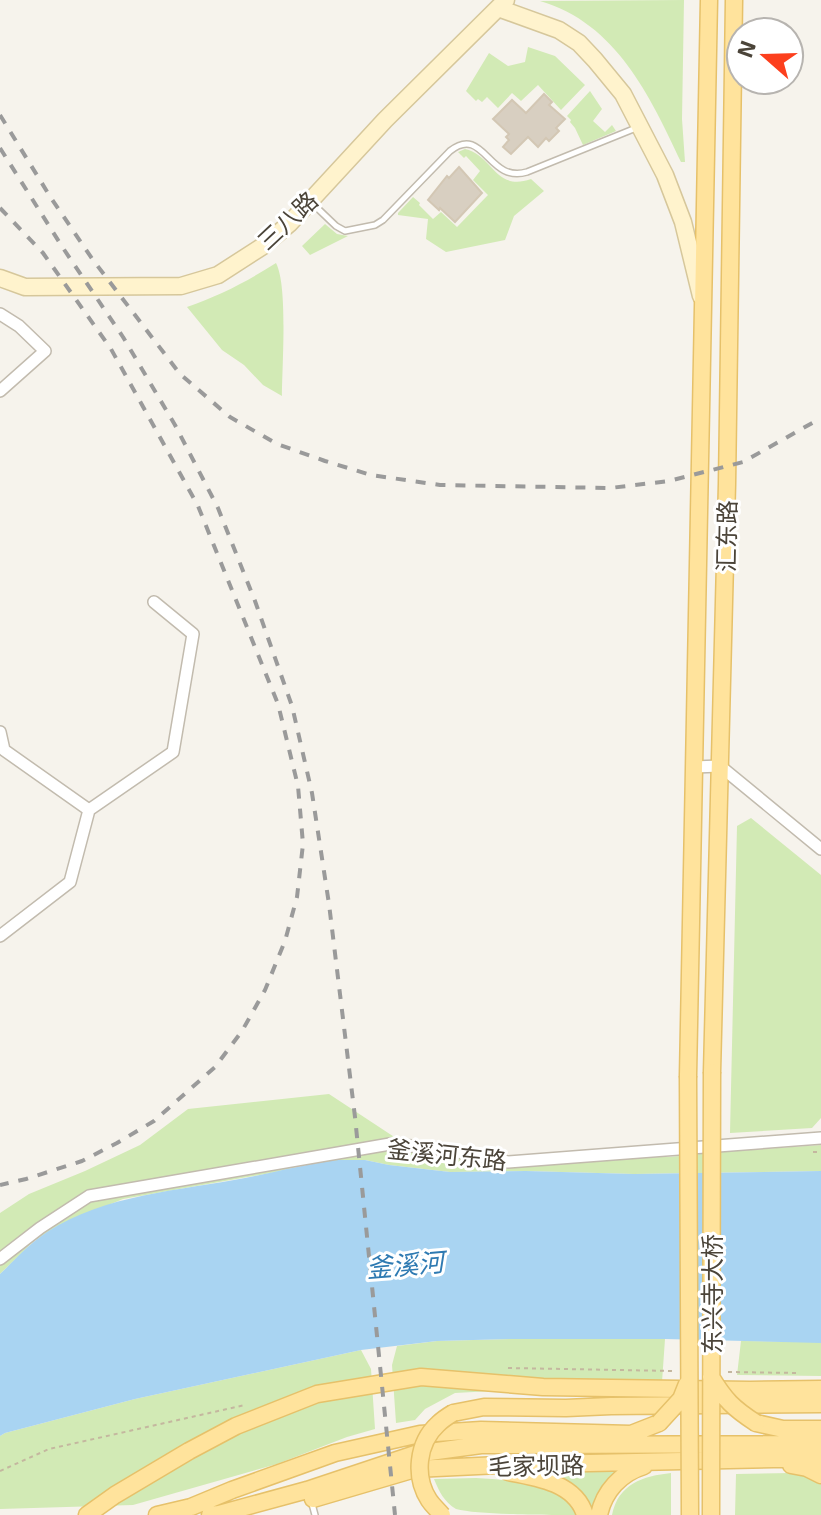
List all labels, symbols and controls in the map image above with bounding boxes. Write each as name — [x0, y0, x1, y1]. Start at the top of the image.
north arrow — [725, 16, 805, 96]
text: N — [730, 37, 760, 61]
street label: 三八路 — [251, 185, 323, 255]
street label: 汇东路 — [711, 500, 741, 572]
street label: 釜溪河东路 — [386, 1133, 508, 1175]
street label: 东兴寺大桥 — [697, 1234, 726, 1354]
water label: 釜溪河 — [365, 1245, 450, 1283]
street label: 毛家坝路 — [488, 1450, 584, 1480]

